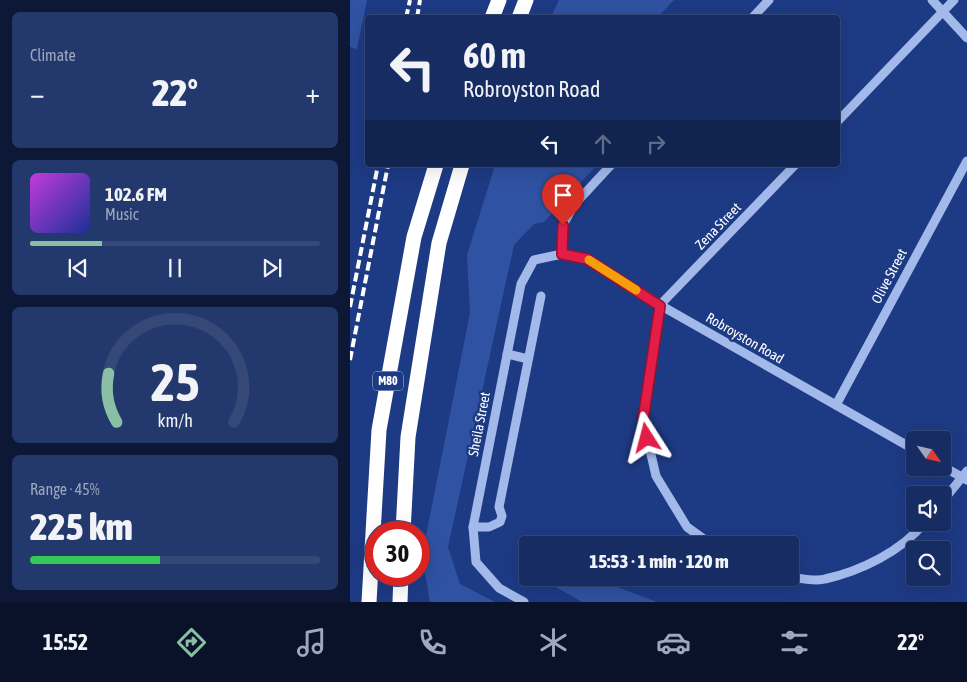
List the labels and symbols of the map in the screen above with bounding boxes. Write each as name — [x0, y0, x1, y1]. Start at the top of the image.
pin — [542, 174, 584, 225]
street label: Zena Street — [692, 199, 744, 253]
street label: Olive Street — [868, 246, 910, 306]
street label: Robroyston Road — [703, 309, 787, 367]
road number: M80 — [373, 372, 403, 391]
street label: Sheila Street — [465, 391, 493, 457]
position arrow — [620, 411, 672, 463]
north arrow — [906, 431, 951, 476]
speed limit sign: 30 — [365, 521, 430, 586]

